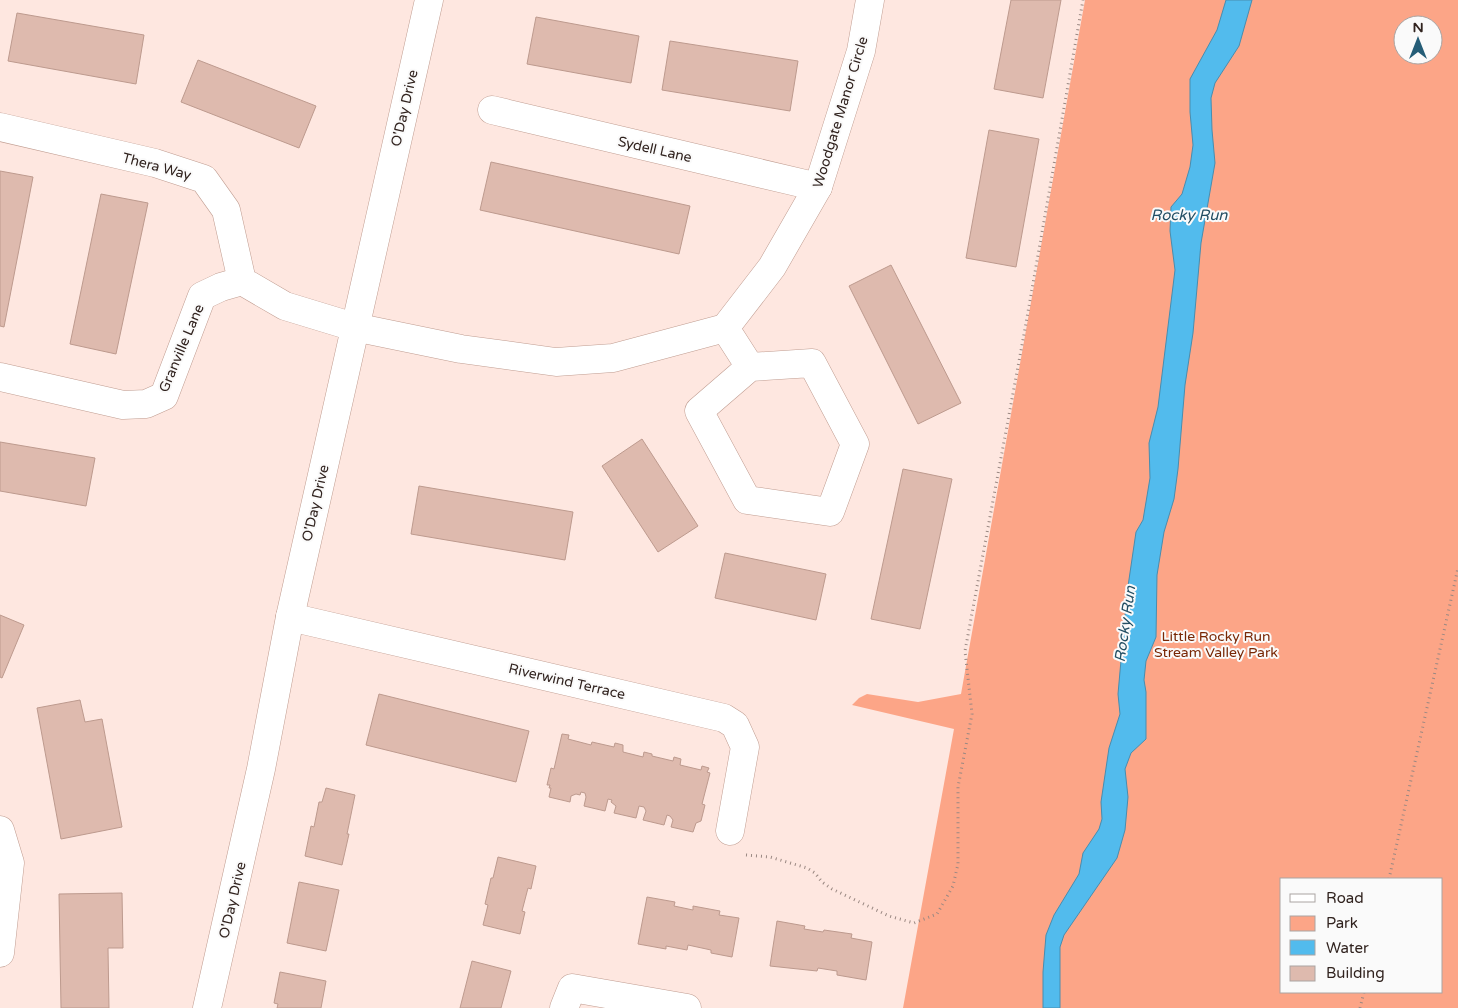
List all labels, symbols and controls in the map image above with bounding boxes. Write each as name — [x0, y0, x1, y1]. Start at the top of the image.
north arrow — [1393, 15, 1443, 65]
text: N — [1412, 19, 1424, 36]
street label: Woodgate Manor Circle — [809, 34, 872, 190]
street label: O'Day Drive — [387, 68, 422, 148]
street label: Sydell Lane — [616, 133, 694, 166]
street label: Thera Way — [121, 149, 194, 184]
water label: Rocky Run — [1151, 206, 1228, 224]
street label: Granville Lane — [155, 302, 208, 395]
street label: O'Day Drive — [298, 463, 333, 543]
water label: Rocky Run — [1111, 584, 1139, 663]
park label: Little Rocky Run Stream Valley Park — [1154, 628, 1278, 661]
street label: Riverwind Terrace — [507, 660, 627, 703]
street label: O'Day Drive — [215, 860, 250, 940]
legend — [1280, 878, 1443, 993]
text: Road — [1326, 889, 1364, 907]
text: Park — [1326, 914, 1358, 932]
text: Water — [1326, 939, 1369, 957]
text: Building — [1326, 964, 1385, 982]

